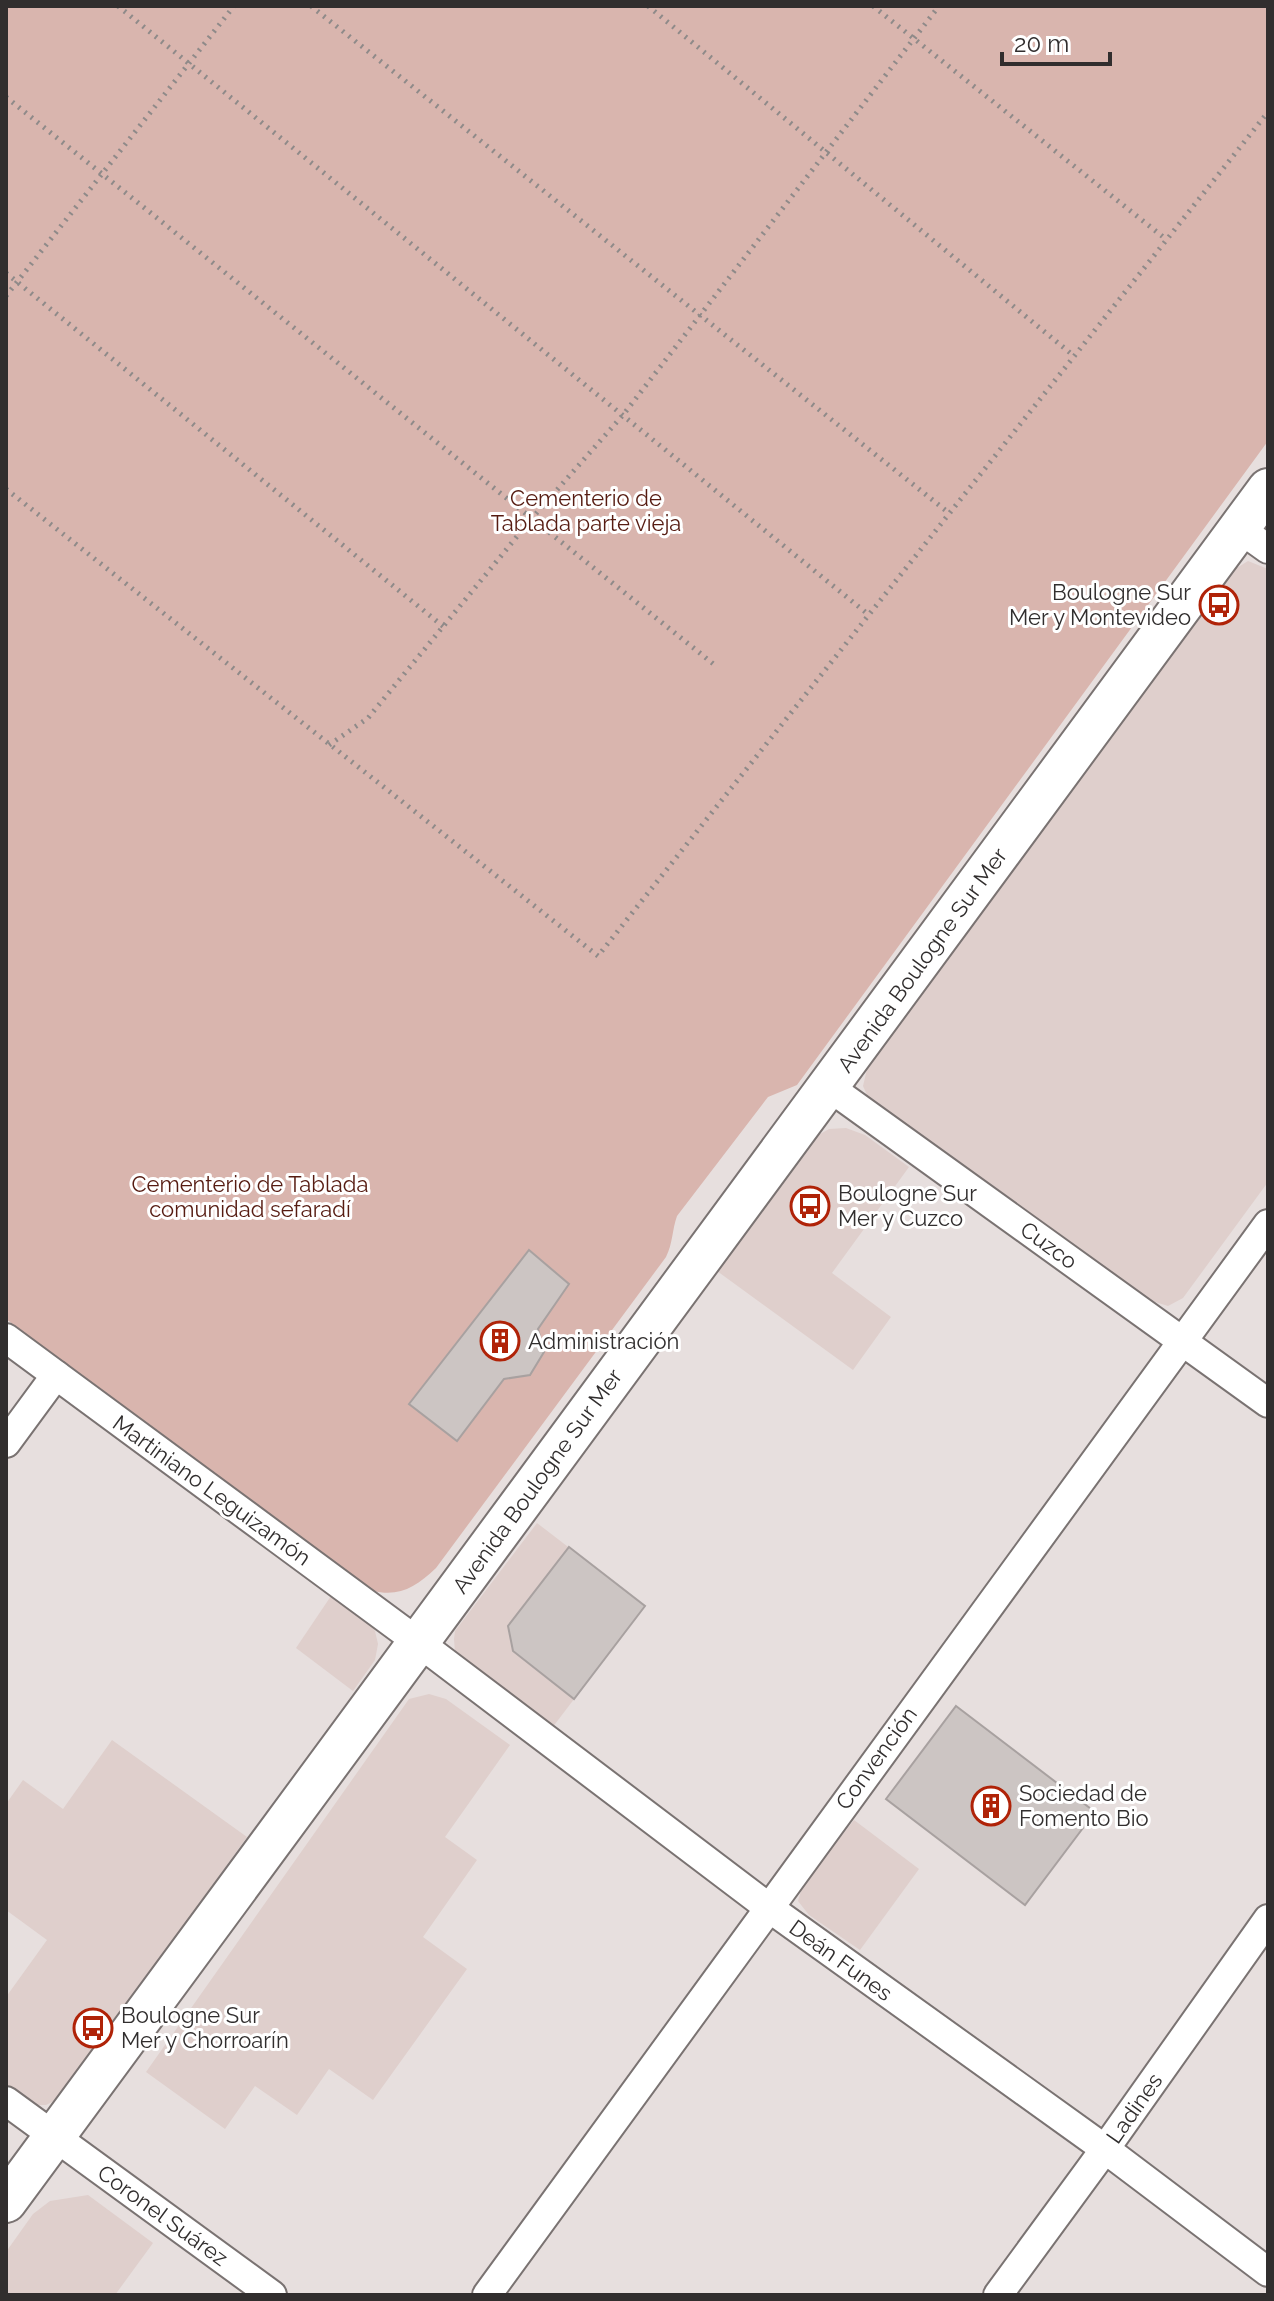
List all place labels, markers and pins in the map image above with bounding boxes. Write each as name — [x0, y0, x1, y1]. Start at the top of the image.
place label: Boulogne Sur Mer y Montevideo — [1009, 579, 1191, 630]
bus stop icon: Boulogne Sur Mer y Montevideo — [1198, 584, 1240, 626]
place label: Boulogne Sur Mer y Cuzco — [838, 1180, 977, 1231]
bus stop icon: Boulogne Sur Mer y Cuzco — [789, 1185, 831, 1227]
building icon: Administración — [479, 1320, 521, 1362]
place label: Administración — [528, 1328, 679, 1354]
place label: Sociedad de Fomento Bio — [1019, 1780, 1149, 1831]
building icon: Sociedad de Fomento Bio — [970, 1785, 1012, 1827]
place label: Boulogne Sur Mer y Chorroarín — [121, 2002, 289, 2053]
bus stop icon: Boulogne Sur Mer y Chorroarín — [72, 2007, 114, 2049]

